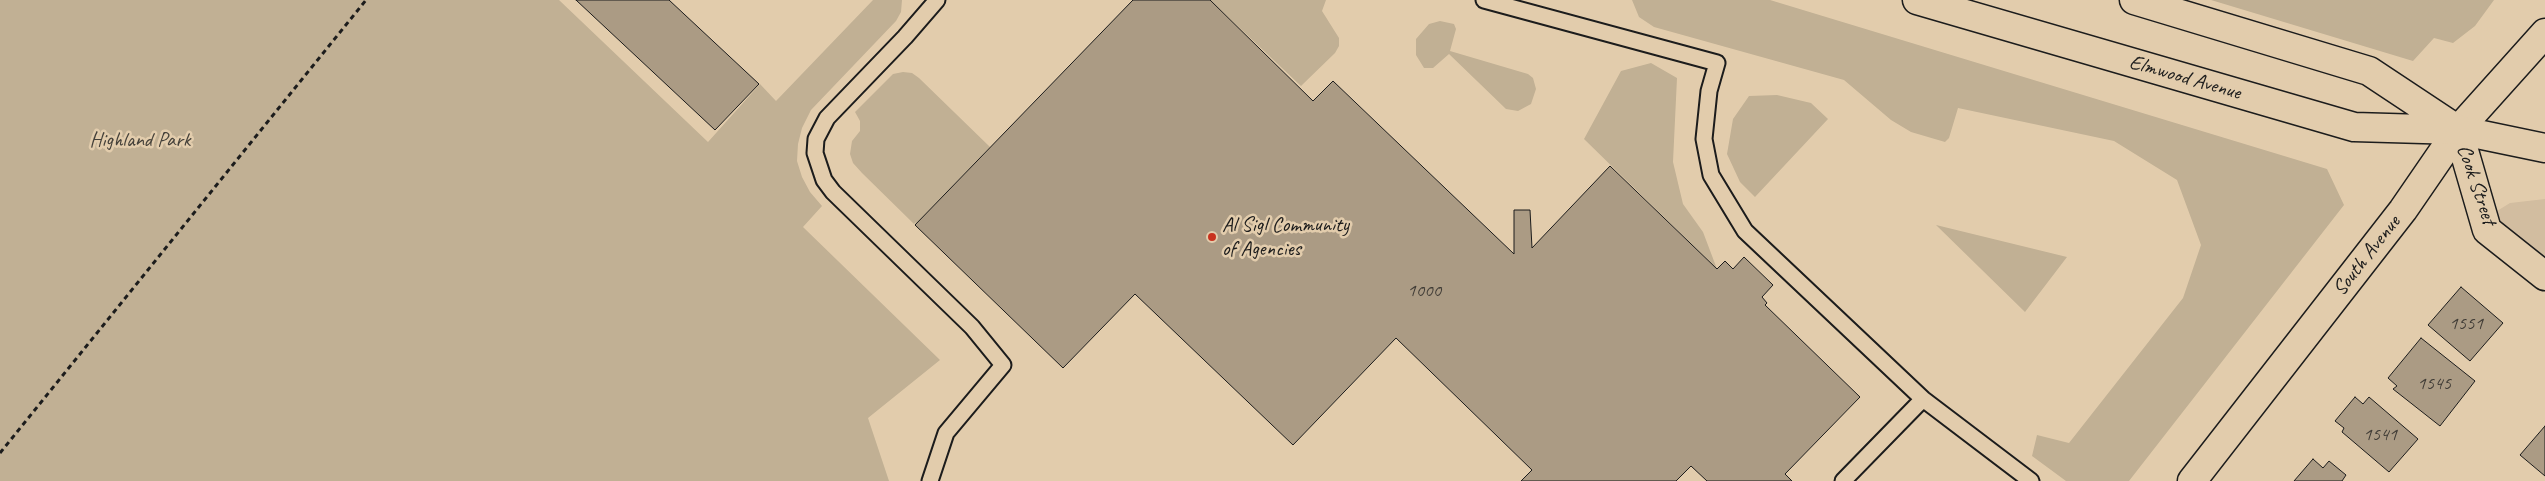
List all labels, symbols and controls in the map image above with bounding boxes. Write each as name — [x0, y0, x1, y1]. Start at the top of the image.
street label: Elmwood Avenue — [2126, 50, 2244, 106]
park label: Highland Park — [89, 127, 191, 153]
street label: Cook Street — [2451, 142, 2501, 228]
street label: South Avenue — [2328, 211, 2406, 301]
place label: Al Sigl Community of Agencies — [1222, 212, 1349, 262]
marker: Al Sigl Community of Agencies — [1206, 231, 1218, 243]
house number: 1000 — [1407, 280, 1441, 302]
house number: 1551 — [2449, 313, 2483, 335]
house number: 1545 — [2417, 373, 2451, 395]
house number: 1541 — [2363, 424, 2397, 446]

